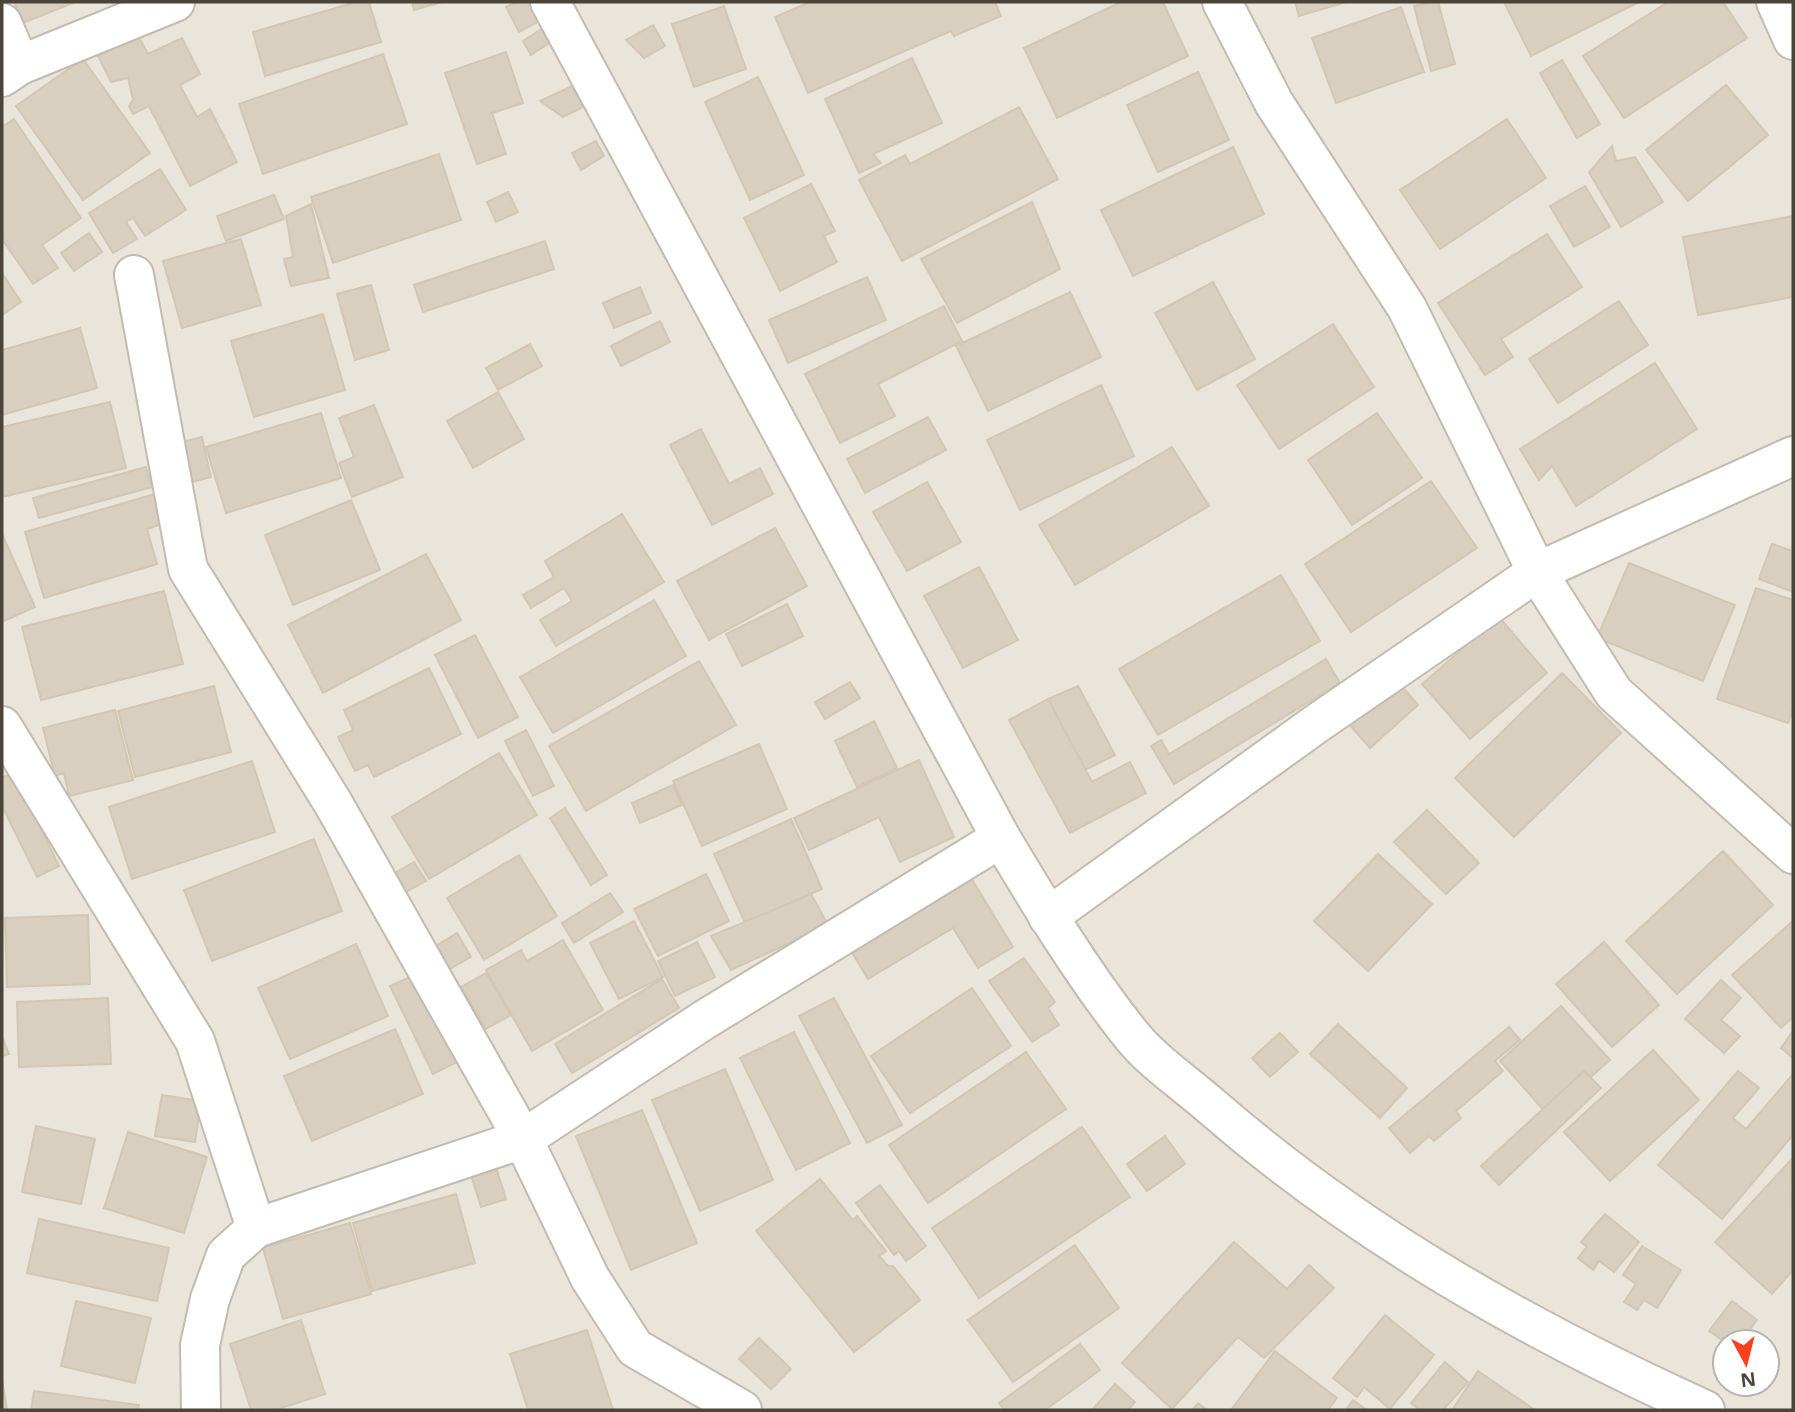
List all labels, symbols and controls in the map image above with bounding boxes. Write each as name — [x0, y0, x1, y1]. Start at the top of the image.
north arrow — [1711, 1328, 1781, 1398]
text: N — [1739, 1366, 1757, 1394]

